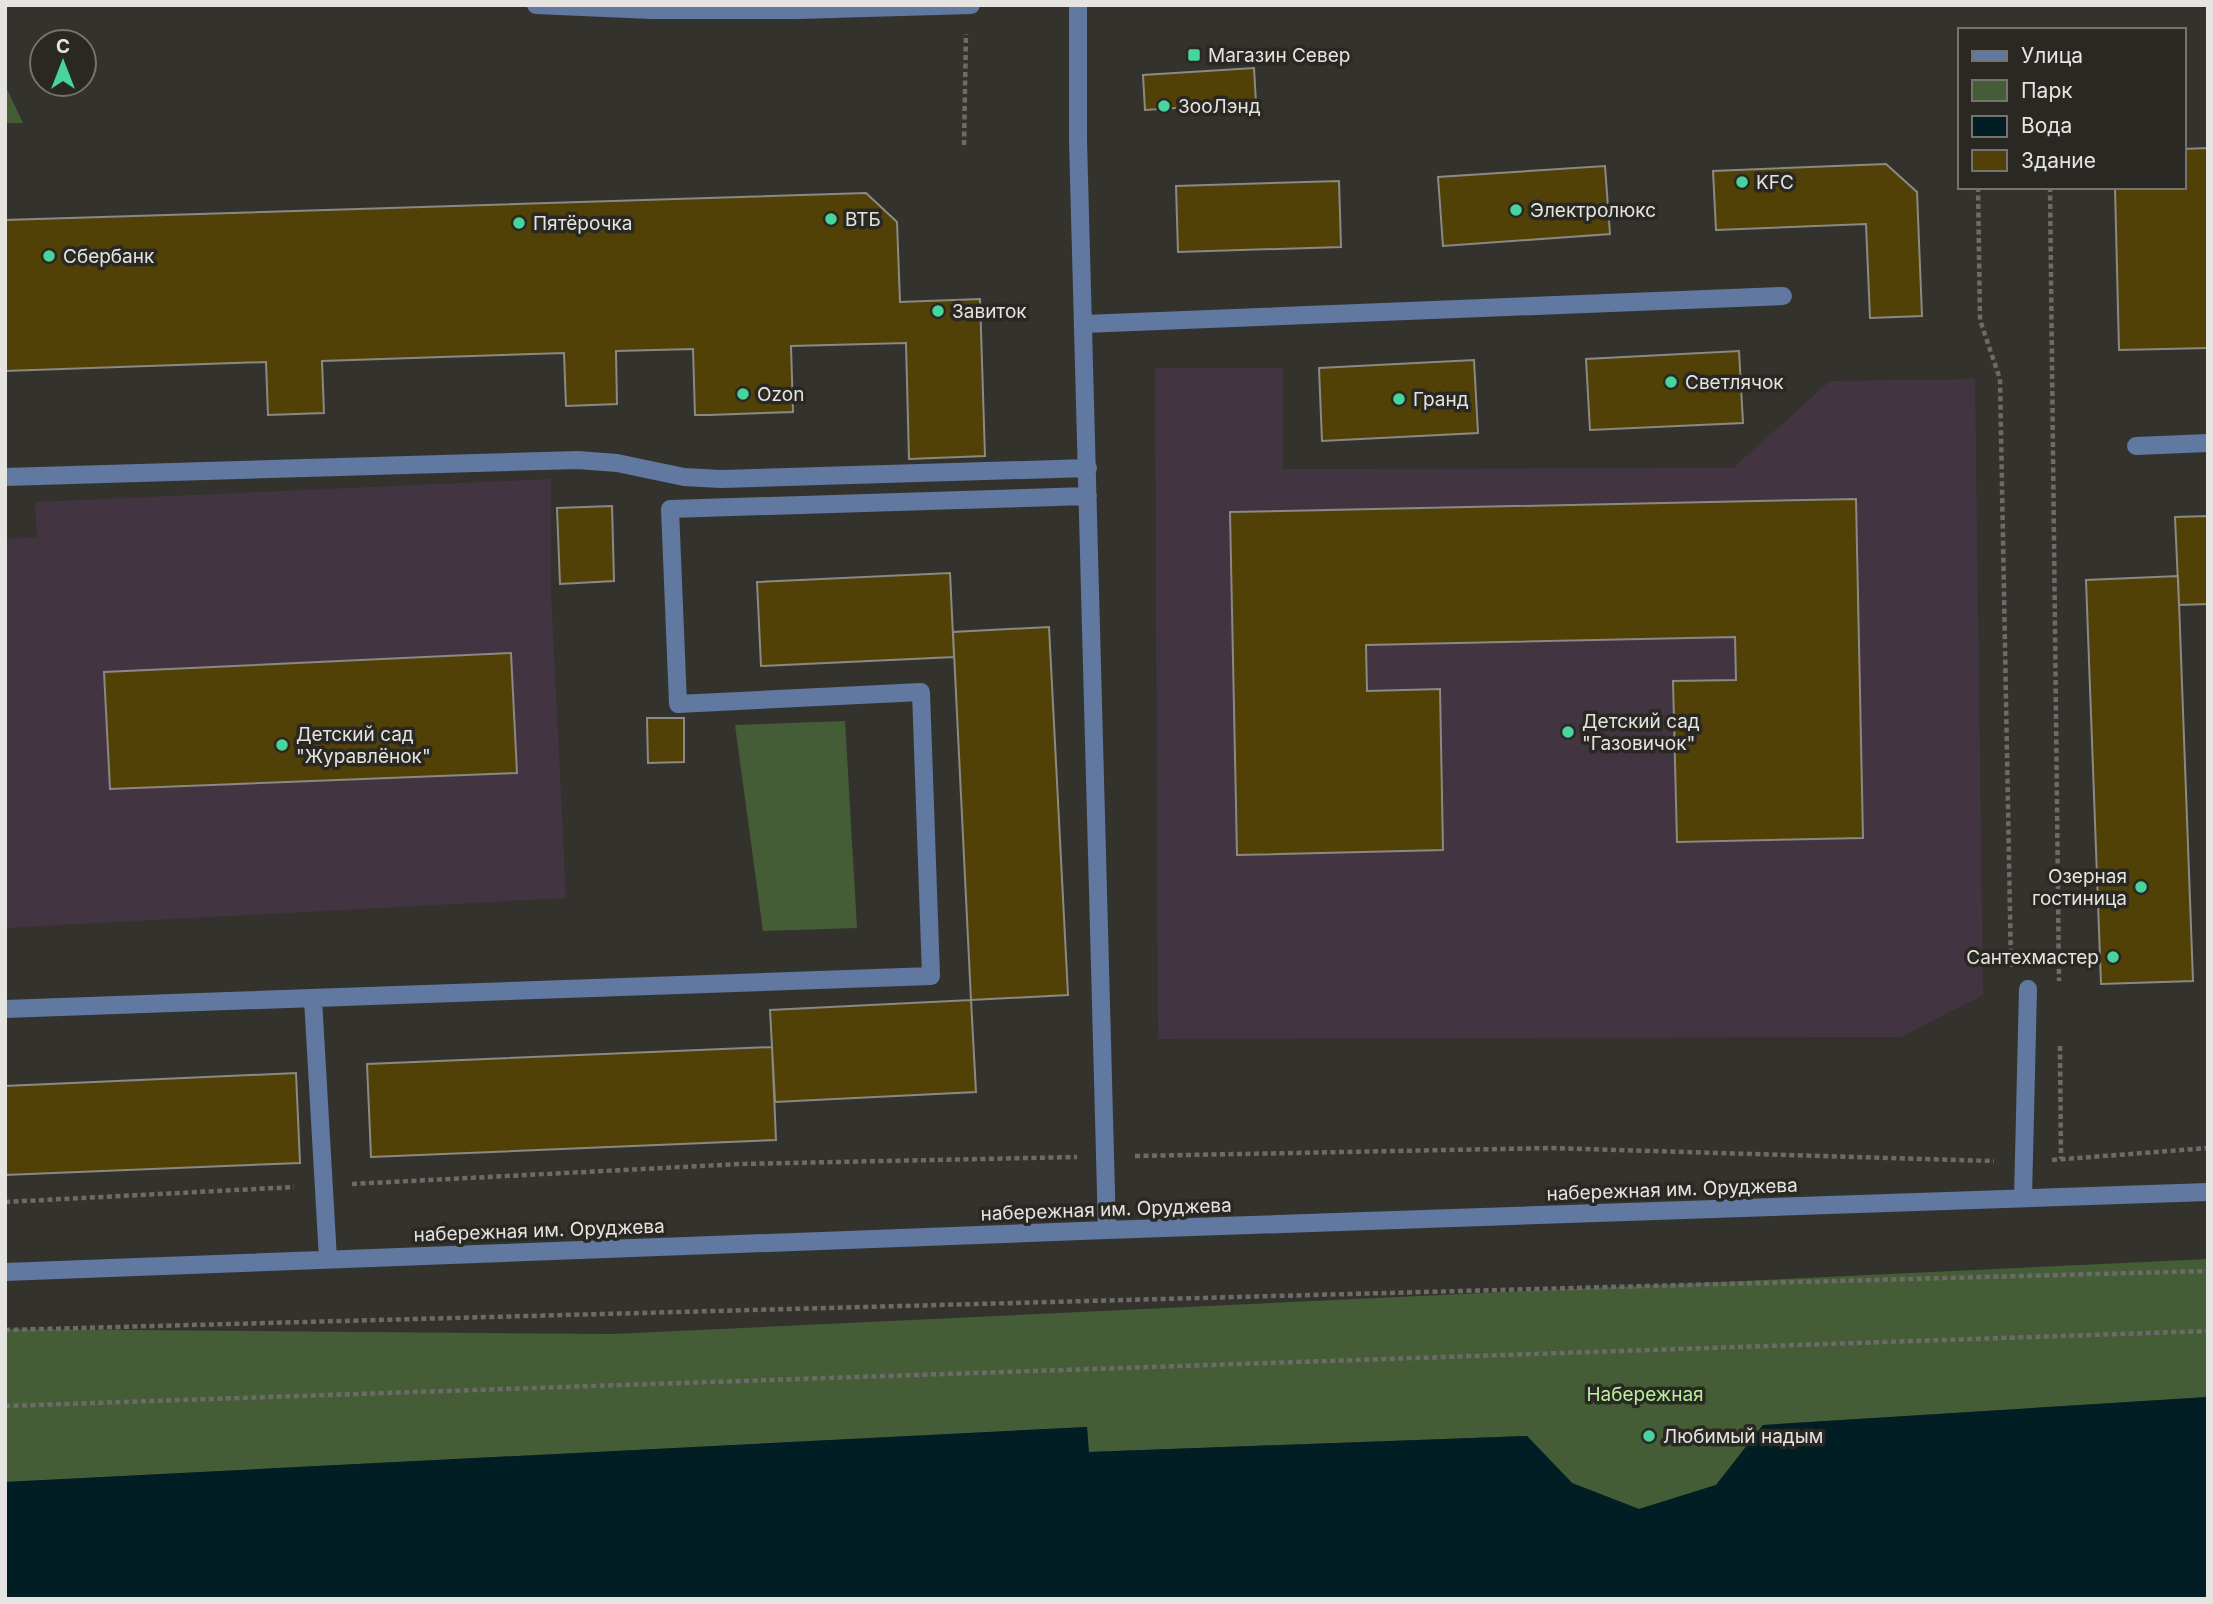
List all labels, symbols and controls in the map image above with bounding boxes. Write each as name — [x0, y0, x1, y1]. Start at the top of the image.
north arrow — [28, 28, 98, 98]
legend — [1958, 28, 2185, 189]
text: С — [56, 35, 70, 58]
text: Улица — [2021, 43, 2083, 68]
place label: Магазин Север — [1208, 44, 1350, 67]
marker: Магазин Север — [1186, 47, 1202, 63]
text: Парк — [2021, 78, 2073, 103]
place label: ЗооЛэнд — [1178, 95, 1261, 118]
marker: ЗооЛэнд — [1156, 98, 1172, 114]
text: Вода — [2021, 113, 2072, 138]
text: Здание — [2021, 148, 2096, 173]
place label: KFC — [1756, 171, 1794, 194]
marker: KFC — [1734, 174, 1750, 190]
place label: Электролюкс — [1530, 199, 1656, 222]
marker: Электролюкс — [1508, 202, 1524, 218]
place label: ВТБ — [845, 208, 881, 231]
marker: ВТБ — [823, 211, 839, 227]
place label: Пятёрочка — [533, 212, 632, 235]
marker: Пятёрочка — [511, 215, 527, 231]
place label: Сбербанк — [63, 245, 155, 268]
marker: Сбербанк — [41, 248, 57, 264]
place label: Завиток — [952, 300, 1027, 323]
marker: Завиток — [930, 303, 946, 319]
place label: Светлячок — [1685, 371, 1784, 394]
marker: Светлячок — [1663, 374, 1679, 390]
place label: Ozon — [757, 383, 804, 406]
marker: Ozon — [735, 386, 751, 402]
place label: Гранд — [1413, 388, 1469, 411]
marker: Гранд — [1391, 391, 1407, 407]
place label: Детский сад "Газовичок" — [1582, 710, 1700, 755]
place label: Детский сад "Журавлёнок" — [296, 723, 431, 768]
marker: Детский сад "Газовичок" — [1560, 724, 1576, 740]
marker: Детский сад "Журавлёнок" — [274, 737, 290, 753]
place label: Озерная гостиница — [2032, 865, 2127, 910]
marker: Озерная гостиница — [2133, 879, 2149, 895]
place label: Сантехмастер — [1966, 946, 2099, 969]
marker: Сантехмастер — [2105, 949, 2121, 965]
street label: набережная им. Оруджева — [1546, 1174, 1798, 1205]
street label: набережная им. Оруджева — [980, 1194, 1232, 1225]
street label: набережная им. Оруджева — [413, 1215, 665, 1246]
park label: Набережная — [1586, 1383, 1704, 1406]
place label: Любимый надым — [1663, 1425, 1823, 1448]
marker: Любимый надым — [1641, 1428, 1657, 1444]

